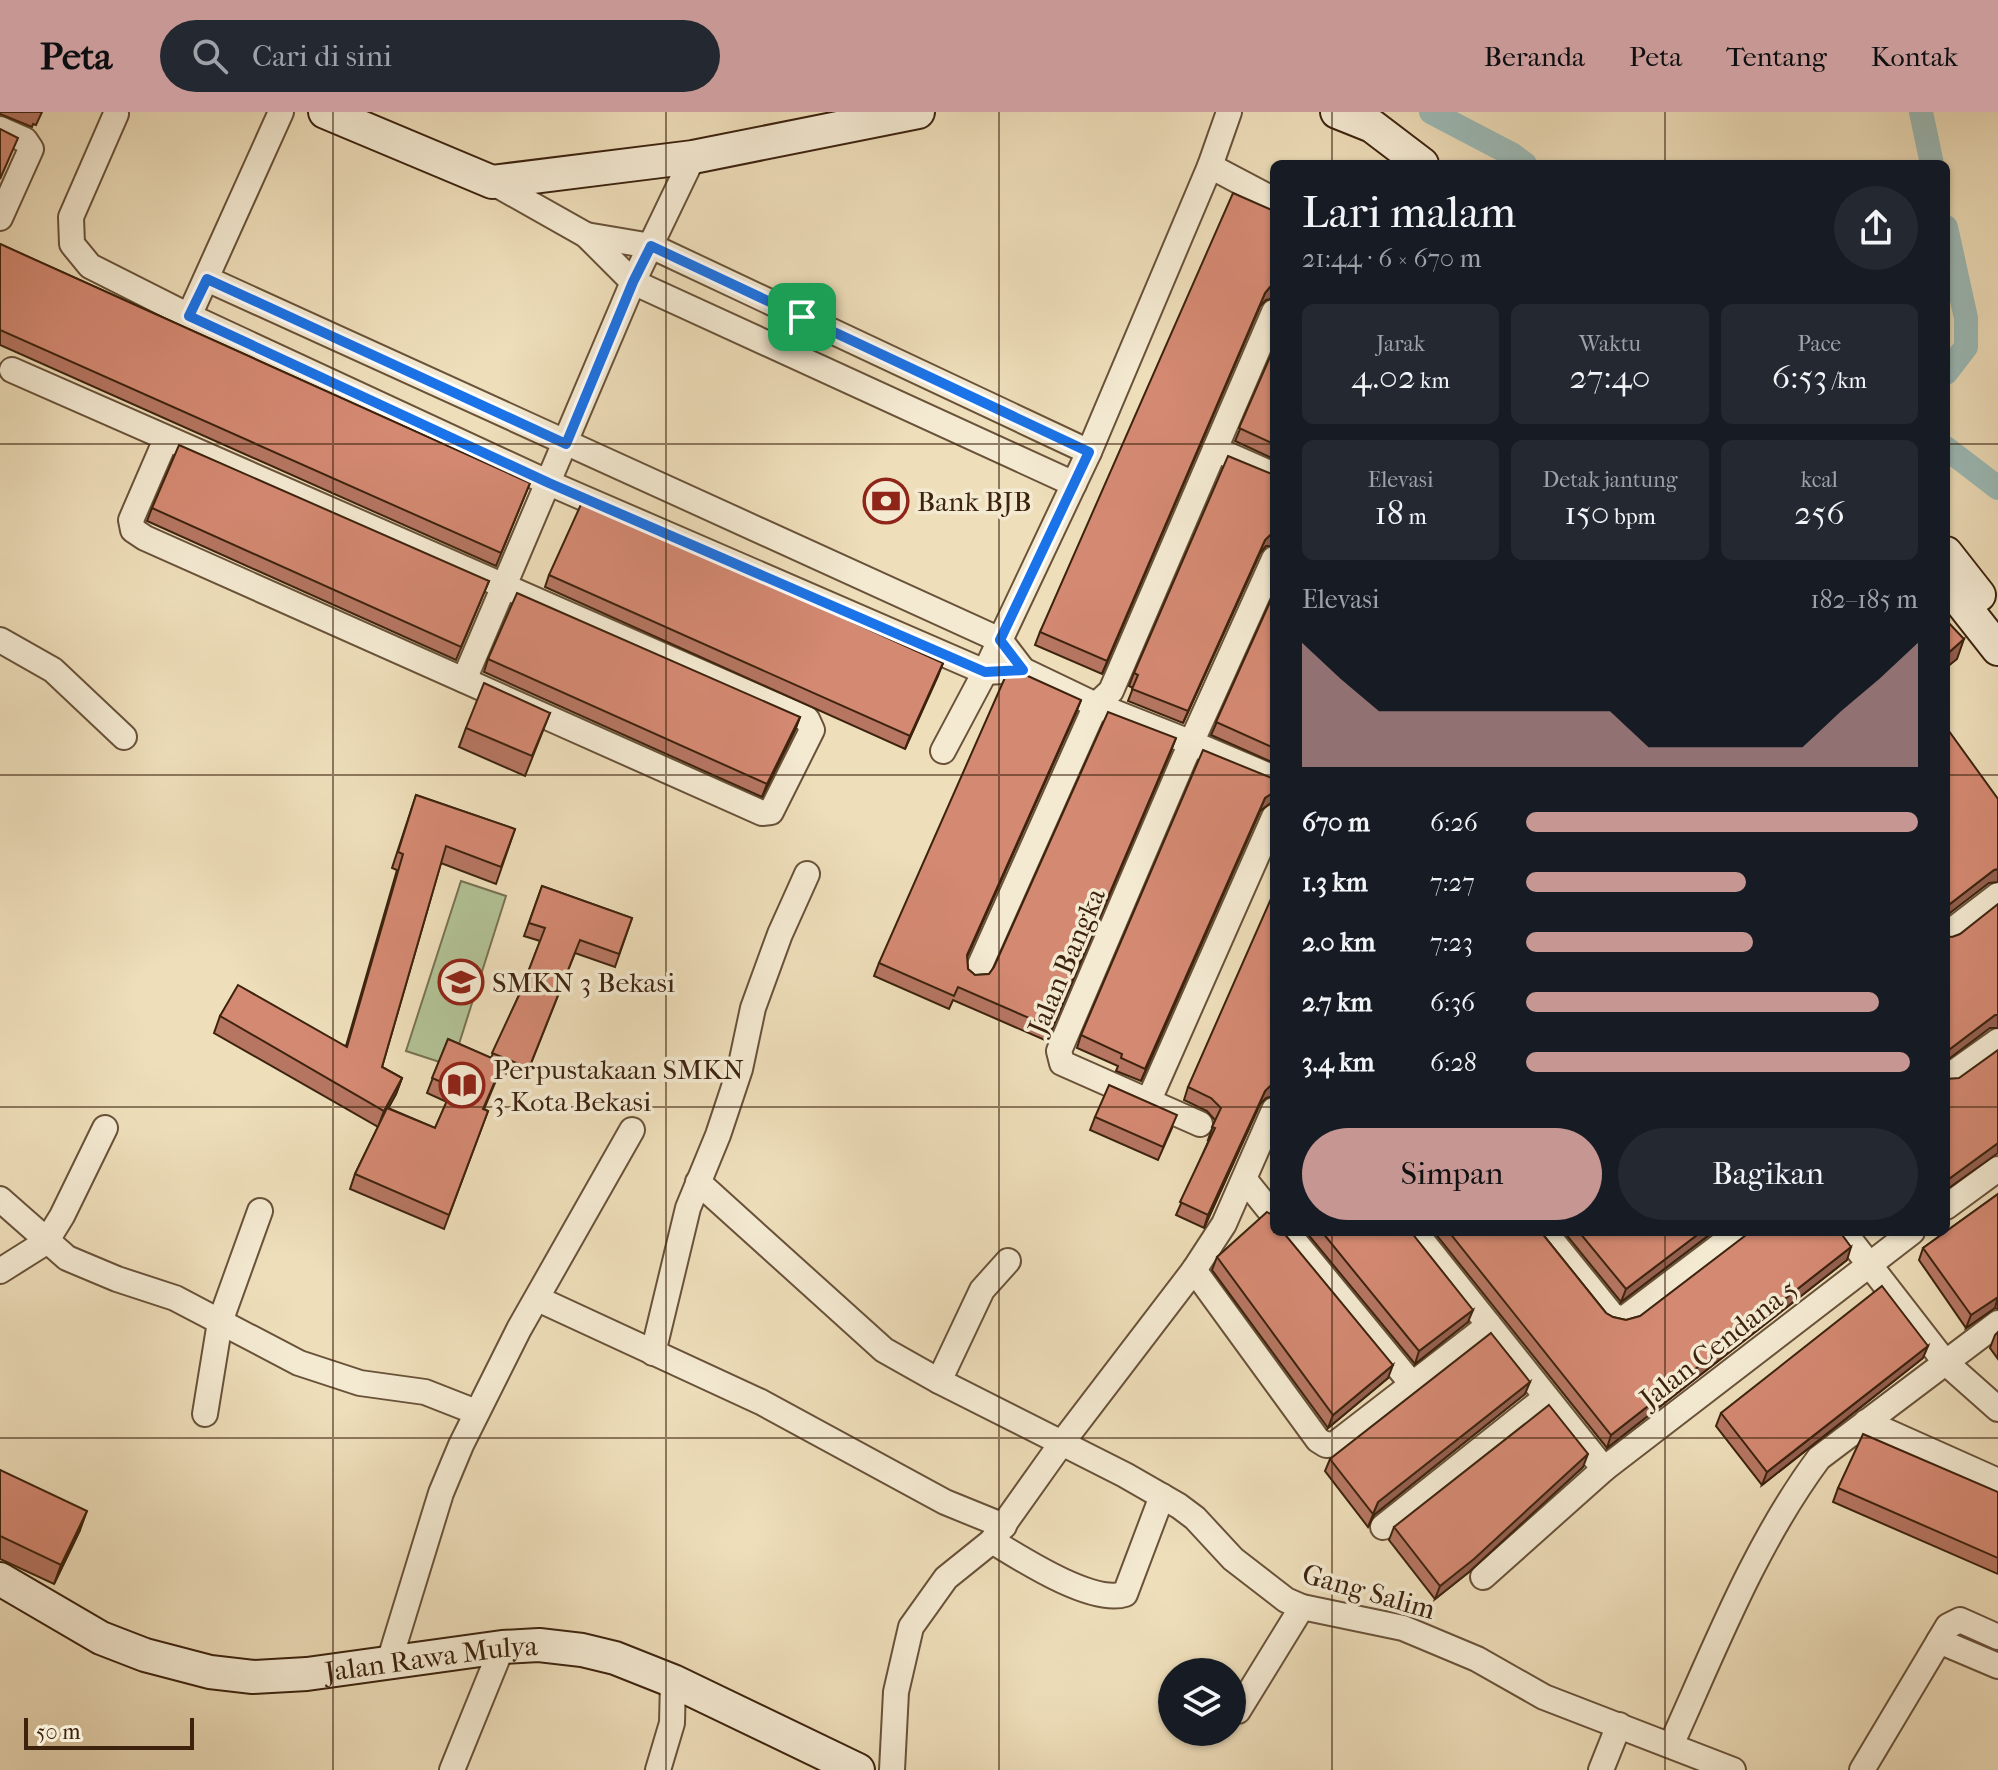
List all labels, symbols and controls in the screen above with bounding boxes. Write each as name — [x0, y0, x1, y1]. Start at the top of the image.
search box — [160, 20, 720, 92]
text: Peta — [40, 34, 112, 79]
icon: search — [188, 34, 232, 78]
text: Cari di sini — [252, 39, 392, 74]
text: Beranda — [1484, 40, 1585, 73]
text: Peta — [1629, 40, 1682, 73]
text: Tentang — [1726, 40, 1827, 73]
text: Kontak — [1871, 40, 1958, 73]
button: share — [1834, 186, 1918, 270]
text: Lari malam — [1302, 187, 1516, 238]
text: 21:44 · 6 × 670 m — [1302, 243, 1481, 274]
pin — [768, 283, 836, 351]
icon: arrive — [780, 295, 824, 339]
text: Jarak — [1376, 331, 1425, 357]
text: Waktu — [1579, 331, 1641, 357]
text: Pace — [1797, 331, 1841, 357]
text: 4.02 — [1352, 357, 1415, 397]
text: 27:40 — [1570, 357, 1650, 397]
text: 6:53 — [1772, 357, 1827, 397]
text: km — [1415, 368, 1450, 394]
text: /km — [1827, 368, 1867, 394]
text: Elevasi — [1368, 467, 1433, 493]
text: Detak jantung — [1542, 467, 1677, 493]
text: kcal — [1801, 467, 1838, 493]
bank icon: Bank BJB — [862, 477, 910, 525]
place label: Bank BJB — [917, 485, 1032, 518]
text: 18 — [1375, 493, 1404, 533]
text: 150 — [1564, 493, 1609, 533]
text: 256 — [1794, 493, 1845, 533]
text: m — [1404, 504, 1427, 530]
text: bpm — [1609, 504, 1656, 530]
text: Elevasi — [1302, 584, 1380, 615]
text: 182–185 m — [1810, 584, 1918, 615]
text: 670 m — [1302, 807, 1370, 838]
text: 6:26 — [1430, 807, 1478, 838]
text: 1.3 km — [1302, 867, 1368, 898]
text: 7:27 — [1430, 867, 1475, 898]
street label: Jalan Bangka — [1020, 882, 1112, 1041]
text: 2.0 km — [1302, 927, 1375, 958]
text: 7:23 — [1430, 927, 1473, 958]
school or university icon: SMKN 3 Bekasi — [437, 958, 485, 1006]
place label: SMKN 3 Bekasi — [492, 966, 675, 999]
text: 2.7 km — [1302, 987, 1372, 1018]
text: 6:36 — [1430, 987, 1475, 1018]
text: 3.4 km — [1302, 1047, 1374, 1078]
text: 6:28 — [1430, 1047, 1477, 1078]
place label: Perpustakaan SMKN 3 Kota Bekasi — [493, 1053, 744, 1118]
library icon: Perpustakaan SMKN 3 Kota Bekasi — [438, 1061, 486, 1109]
button: Simpan — [1302, 1128, 1602, 1220]
button: Bagikan — [1618, 1128, 1918, 1220]
street label: Jalan Cendana 5 — [1632, 1272, 1803, 1416]
street label: Gang Salim — [1299, 1557, 1440, 1626]
street label: Jalan Rawa Mulya — [321, 1629, 540, 1689]
map controls — [1158, 1658, 1246, 1746]
button: layers — [1158, 1658, 1246, 1746]
scale bar — [24, 1714, 194, 1750]
text: 50 m — [36, 1719, 81, 1745]

